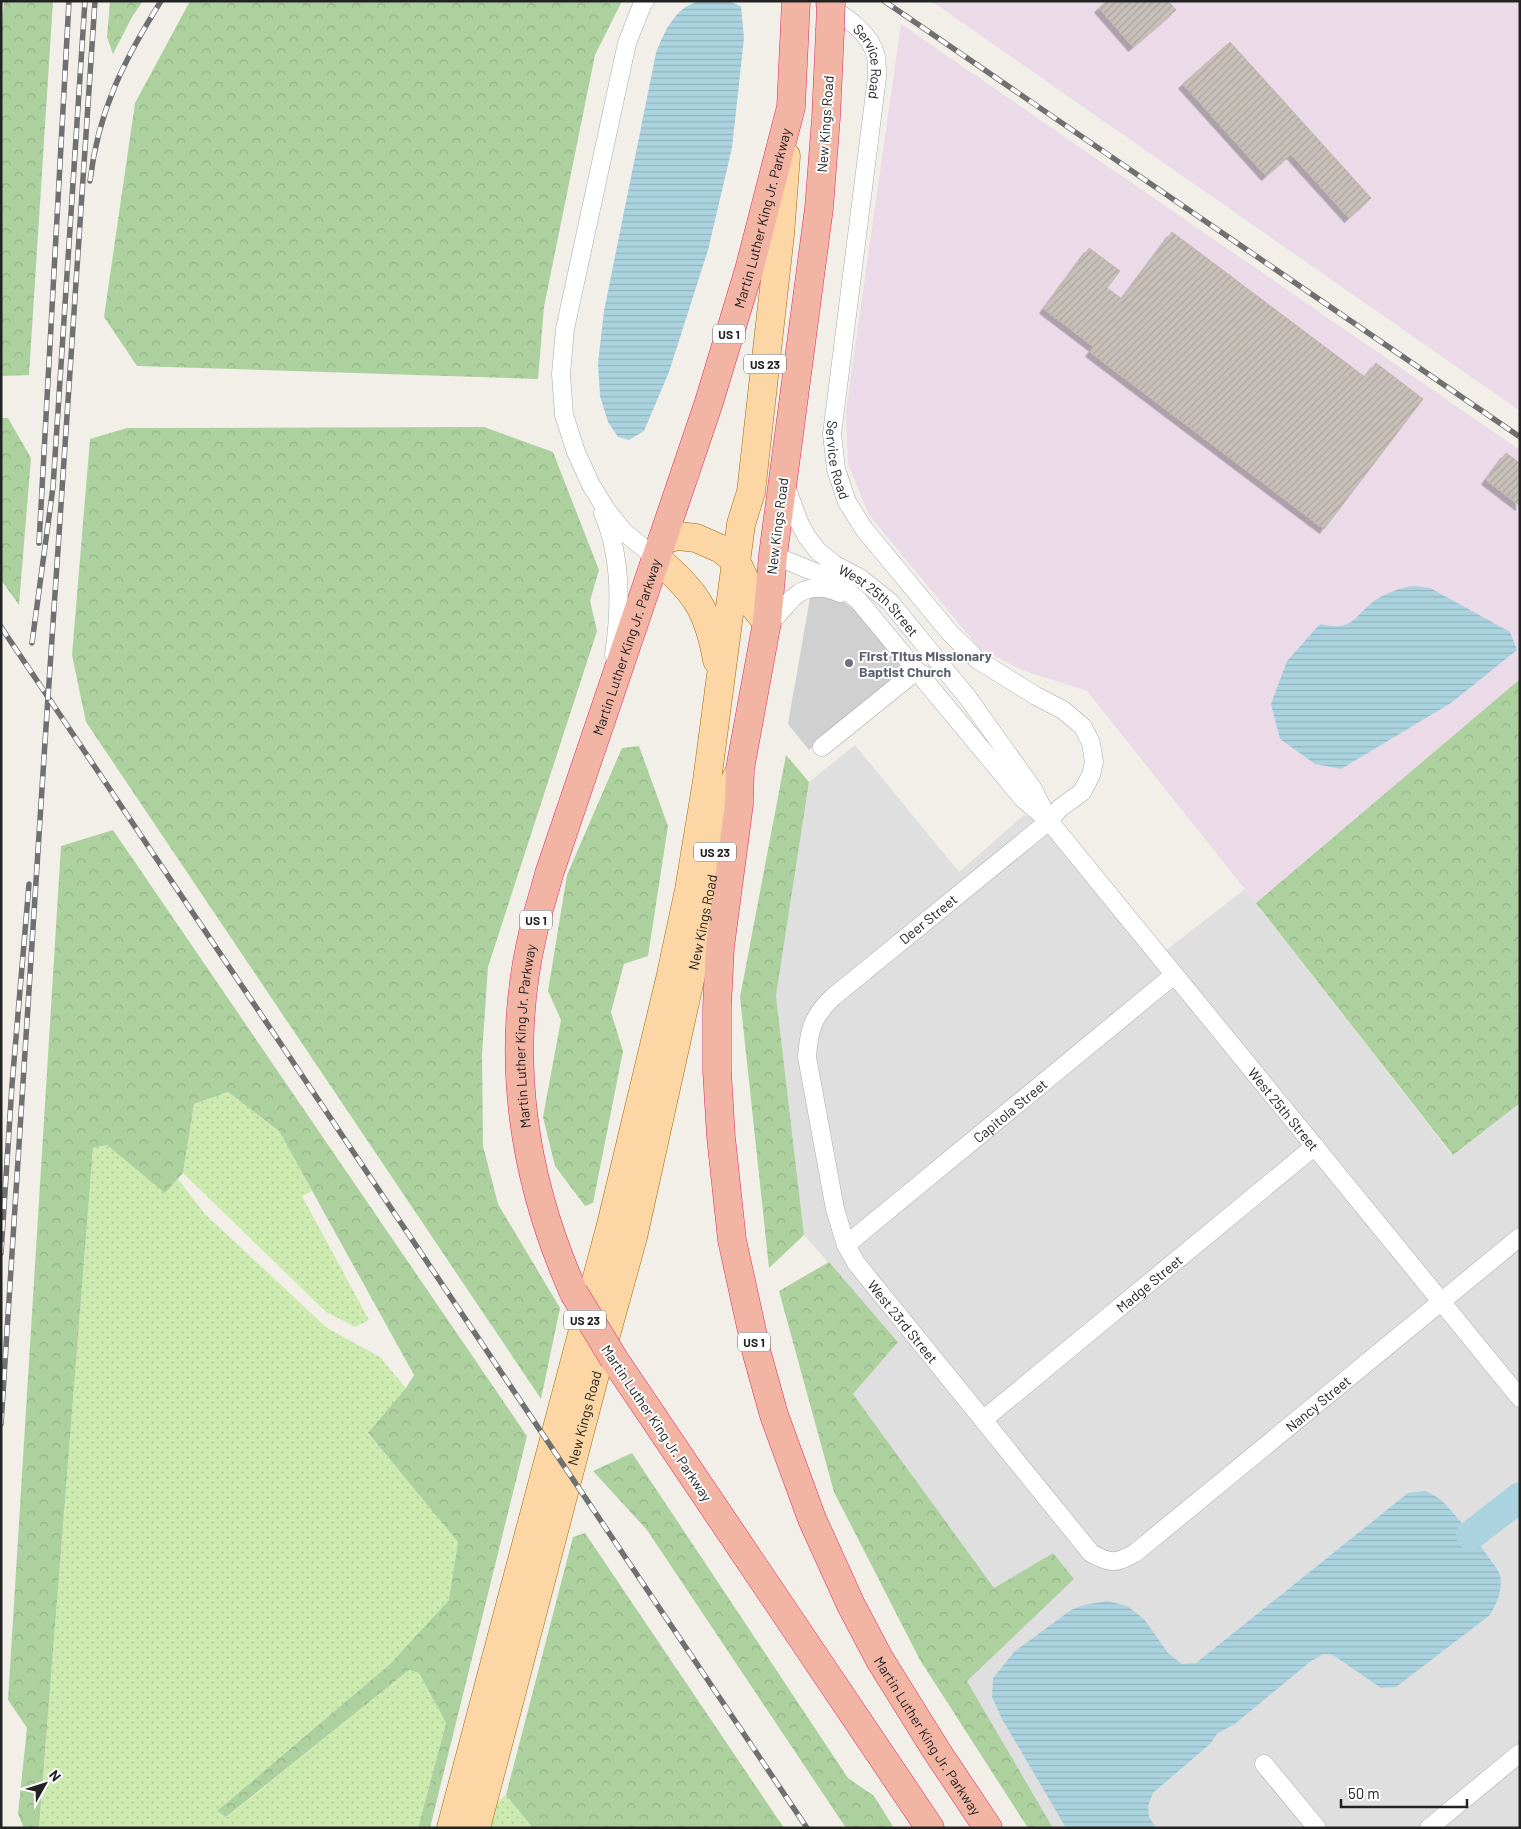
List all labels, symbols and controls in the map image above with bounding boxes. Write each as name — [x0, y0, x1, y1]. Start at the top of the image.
street label: Service Road — [850, 20, 886, 100]
street label: New Kings Road — [813, 75, 837, 173]
street label: Martin Luther King Jr. Parkway — [730, 126, 794, 310]
road number: US 1 — [713, 324, 745, 344]
road number: US 23 — [744, 354, 786, 374]
street label: Service Road — [823, 420, 854, 501]
street label: New Kings Road — [763, 477, 791, 575]
street label: Martin Luther King Jr. Parkway — [588, 556, 664, 737]
street label: West 25th Street — [836, 560, 923, 639]
place label: First Titus Missionary Baptist Church — [859, 647, 992, 680]
marker: First Titus Missionary Baptist Church — [843, 657, 855, 669]
road number: US 23 — [694, 842, 736, 862]
street label: New Kings Road — [684, 873, 720, 971]
street label: Deer Street — [896, 890, 960, 948]
road number: US 1 — [520, 910, 552, 930]
street label: Martin Luther King Jr. Parkway — [511, 942, 539, 1129]
street label: West 25th Street — [1245, 1064, 1323, 1154]
street label: Capitola Street — [969, 1075, 1050, 1146]
street label: Madge Street — [1112, 1251, 1185, 1315]
street label: West 23rd Street — [865, 1276, 942, 1366]
road number: US 23 — [564, 1310, 606, 1330]
road number: US 1 — [738, 1332, 770, 1351]
street label: Martin Luther King Jr. Parkway — [598, 1341, 716, 1505]
street label: New Kings Road — [563, 1369, 604, 1467]
street label: Nancy Street — [1282, 1372, 1354, 1435]
street label: Martin Luther King Jr. Parkway — [871, 1653, 986, 1819]
north arrow — [20, 1759, 70, 1809]
text: N — [46, 1767, 65, 1784]
scale bar — [1341, 1776, 1467, 1808]
text: 50 m — [1348, 1784, 1380, 1802]

